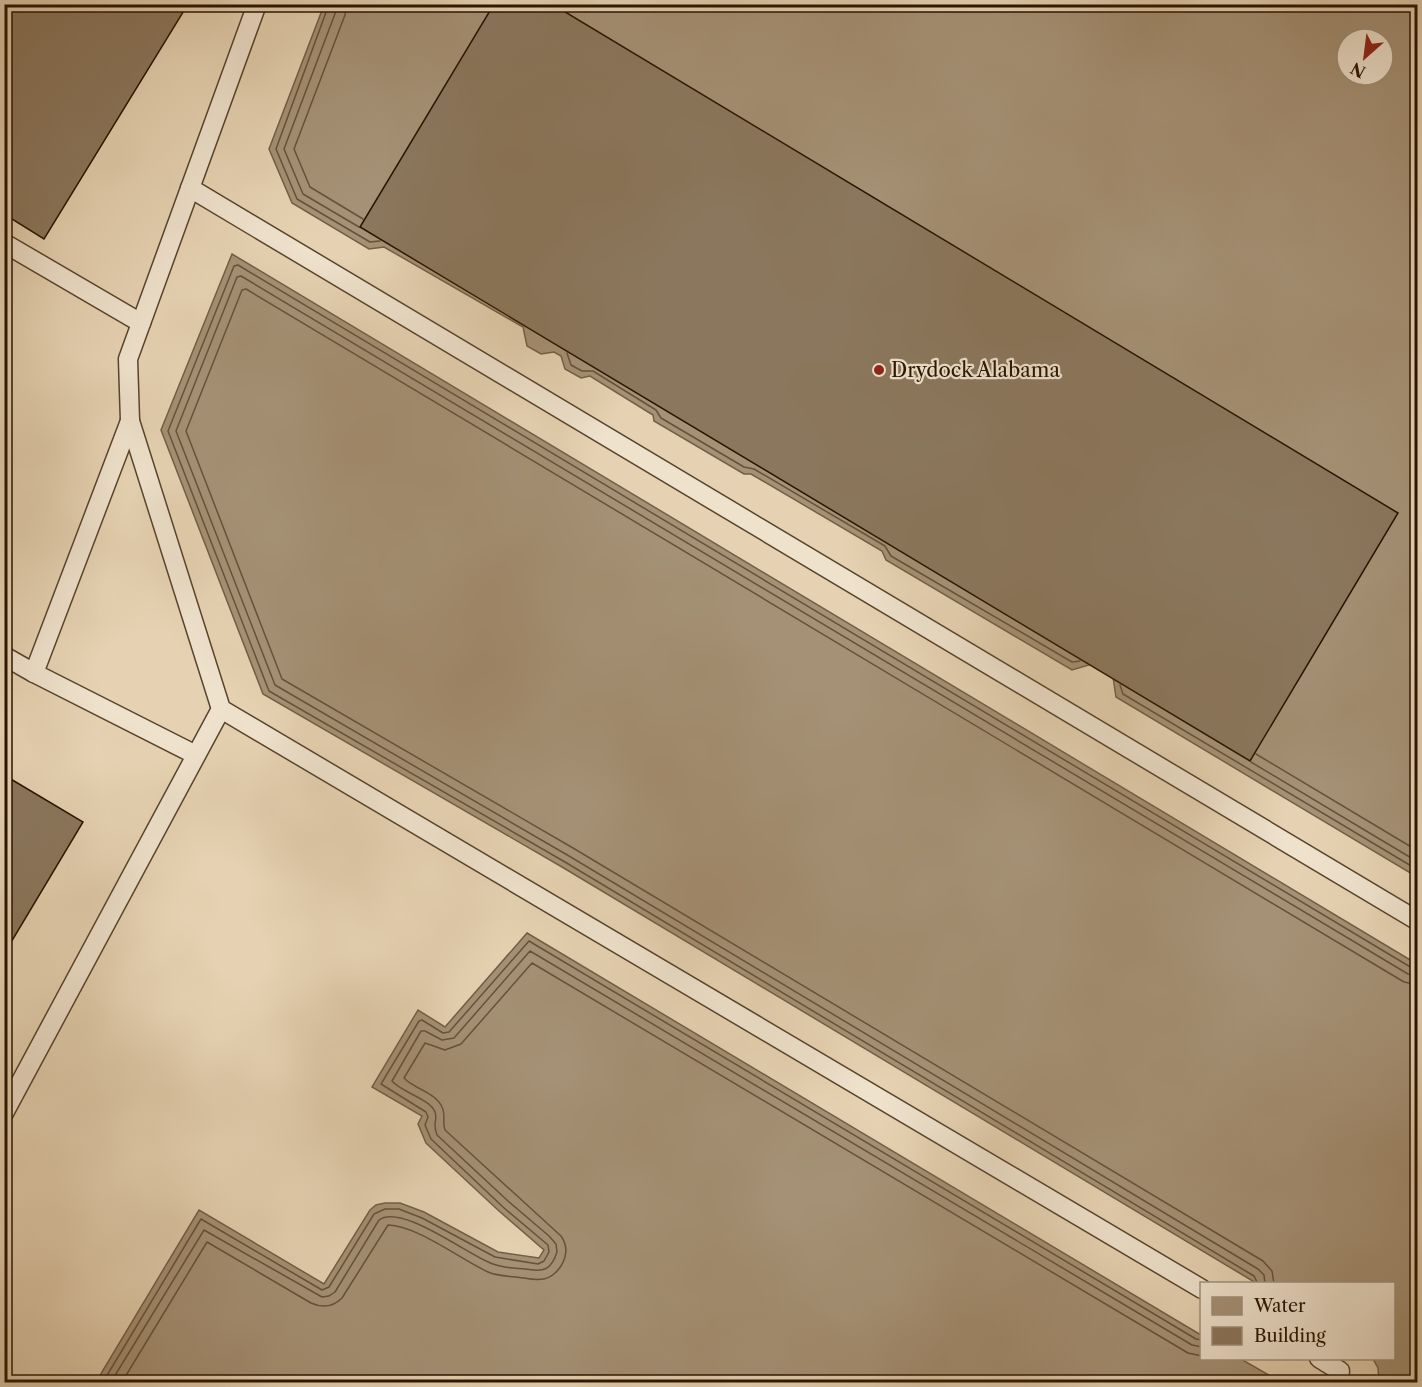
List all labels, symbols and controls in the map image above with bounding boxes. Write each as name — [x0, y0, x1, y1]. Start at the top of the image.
north arrow — [1335, 27, 1395, 87]
text: N — [1347, 58, 1369, 82]
place label: Drydock Alabama — [891, 358, 1060, 382]
marker: Drydock Alabama — [872, 363, 886, 377]
legend — [1200, 1282, 1395, 1360]
text: Water — [1253, 1295, 1306, 1317]
text: Building — [1254, 1325, 1326, 1347]

